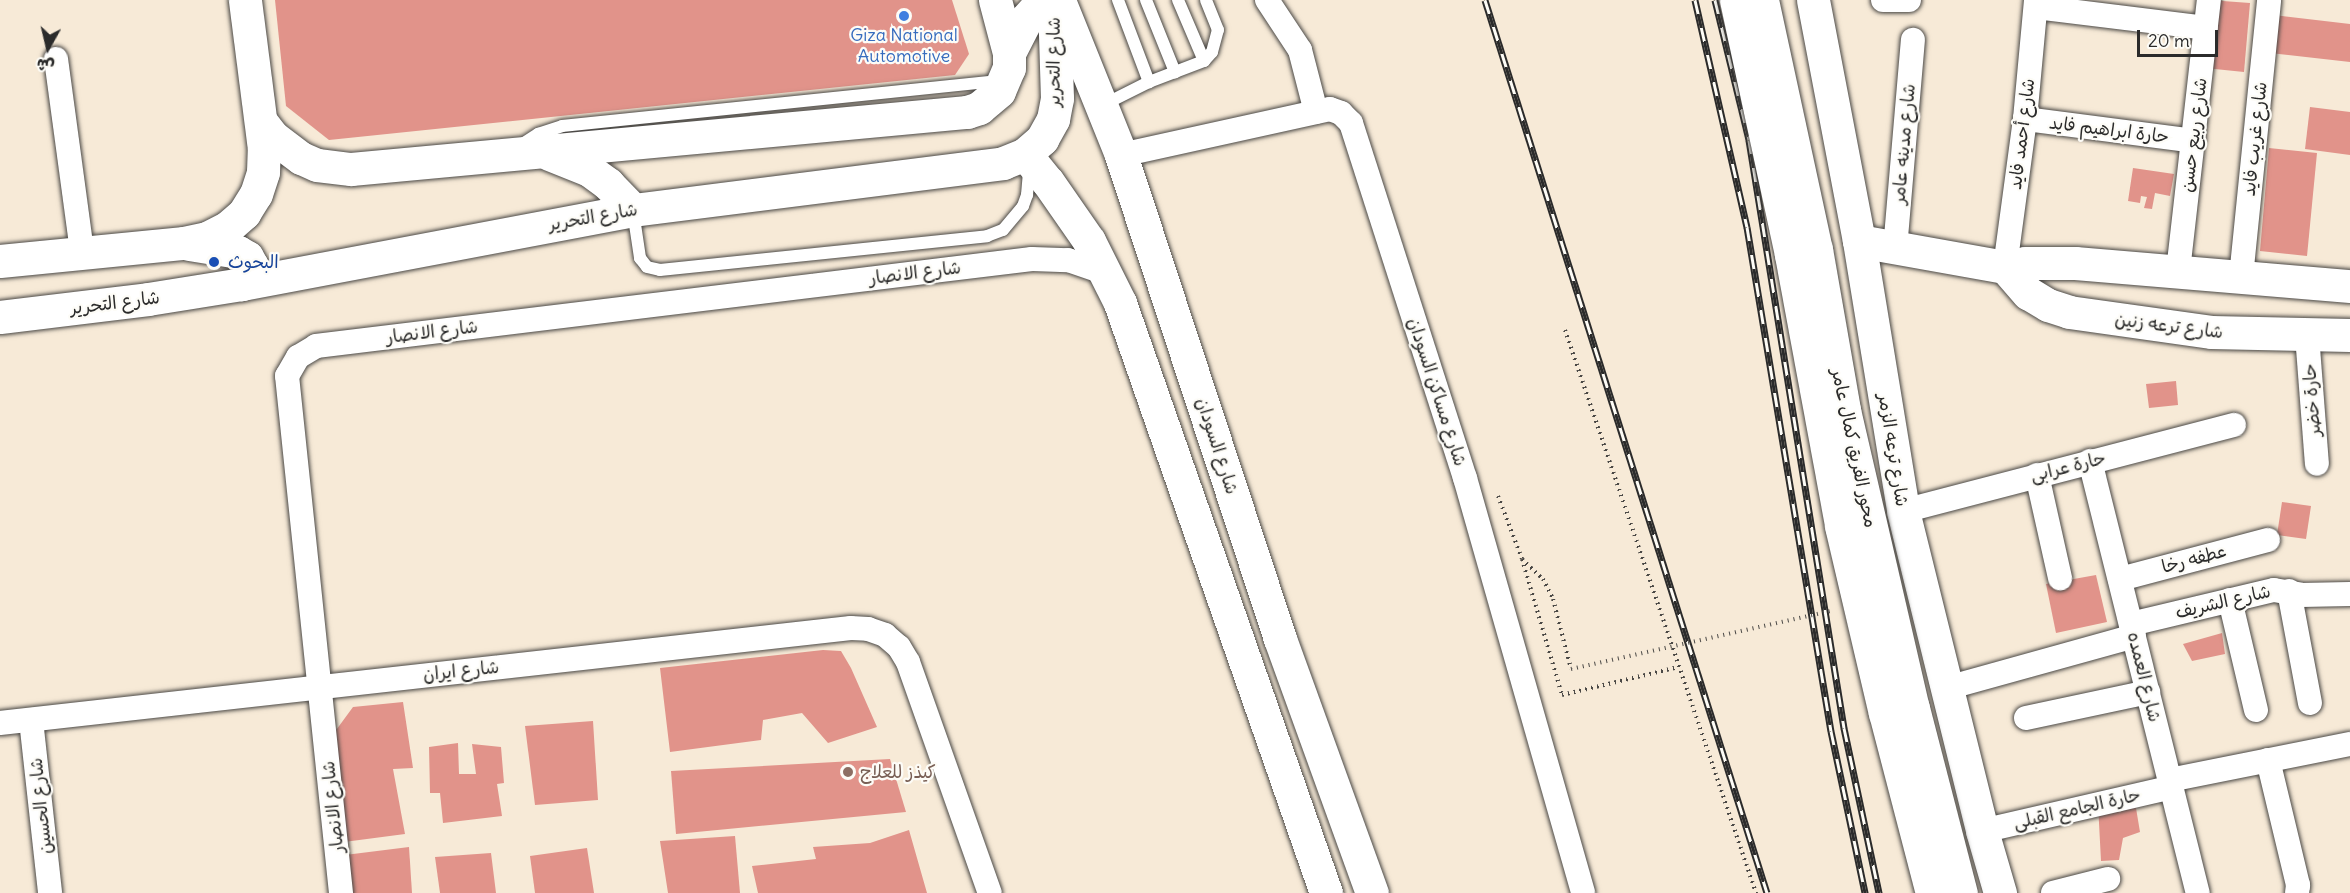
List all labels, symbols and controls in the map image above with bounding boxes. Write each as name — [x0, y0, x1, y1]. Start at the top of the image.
marker: Giza National Automotive — [897, 9, 911, 23]
street label: شارع التحرير — [1043, 17, 1065, 107]
north arrow — [18, 18, 78, 78]
scale bar — [2140, 18, 2221, 56]
place label: Giza National Automotive — [850, 25, 958, 68]
text: 20 m — [2148, 29, 2190, 52]
text: ش — [35, 55, 56, 77]
street label: شارع ربيع حسن — [2176, 76, 2212, 194]
street label: شارع أحمد فايد — [2004, 77, 2040, 191]
street label: شارع غريب فايد — [2238, 81, 2272, 197]
street label: شارع مدينه عامر — [1888, 83, 1920, 205]
street label: حارة ابراهيم فايد — [2048, 112, 2170, 148]
street label: شارع التحرير — [547, 199, 639, 235]
place label: البحوث — [228, 251, 279, 273]
marker: البحوث — [205, 253, 223, 271]
street label: شارع الانصار — [868, 257, 962, 289]
street label: شارع التحرير — [69, 287, 161, 319]
street label: شارع ترعه زنين — [2114, 309, 2224, 343]
street label: شارع مساكن السودان — [1403, 315, 1471, 469]
street label: شارع الانصار — [385, 316, 479, 348]
street label: حارة خضر — [2299, 363, 2325, 437]
street label: محور الفريق كمال عامر — [1827, 366, 1881, 530]
street label: شارع ترعه الزمر — [1873, 392, 1913, 508]
street label: شارع السودان — [1191, 395, 1243, 497]
street label: حارة عرابى — [2028, 447, 2108, 487]
street label: عطفه رخا — [2159, 540, 2229, 578]
street label: شارع الشريف — [2173, 581, 2273, 623]
street label: شارع العمده — [2122, 630, 2166, 724]
street label: شارع ايران — [422, 656, 500, 686]
street label: شارع الحسين — [25, 757, 57, 855]
street label: شارع الانصار — [317, 760, 349, 854]
place label: كيذز للعلاج — [860, 761, 936, 783]
marker: كيذز للعلاج — [841, 765, 855, 779]
street label: حارة الجامع القبلى — [2011, 784, 2143, 834]

